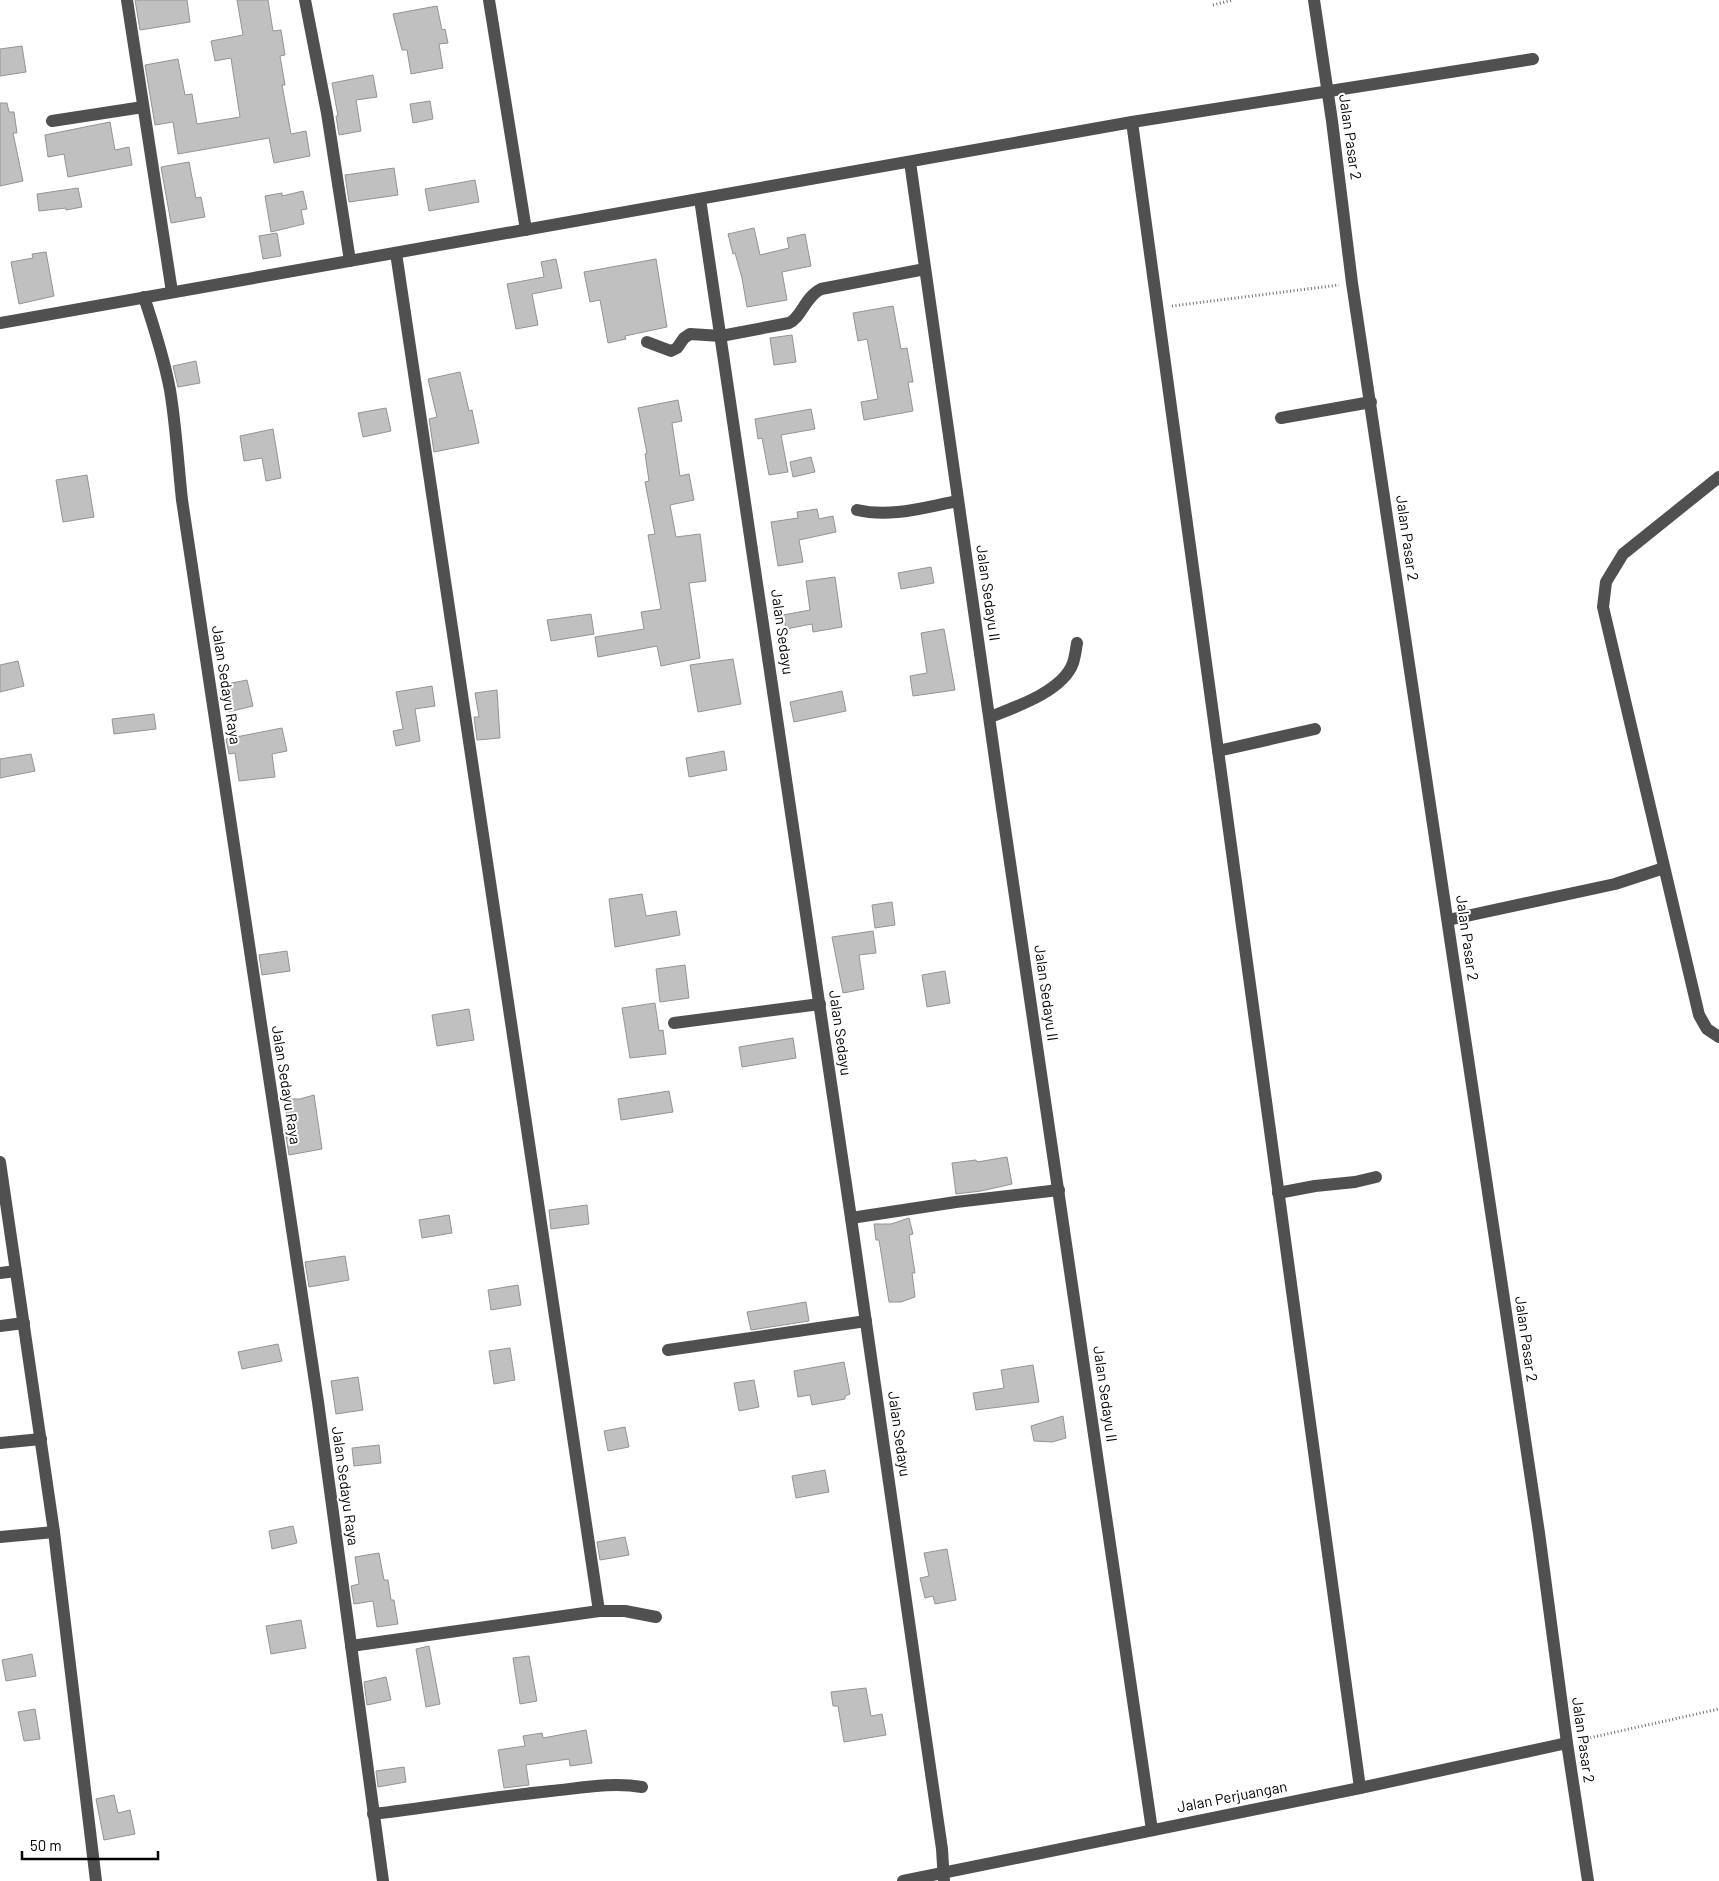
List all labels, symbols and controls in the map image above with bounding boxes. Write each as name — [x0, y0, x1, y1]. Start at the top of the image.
street label: Jalan Pasar 2 — [1336, 93, 1366, 181]
street label: Jalan Pasar 2 — [1393, 494, 1423, 582]
street label: Jalan Sedayu II — [973, 544, 1005, 642]
street label: Jalan Sedayu — [768, 588, 798, 676]
street label: Jalan Sedayu Raya — [209, 624, 245, 746]
street label: Jalan Pasar 2 — [1453, 894, 1483, 982]
street label: Jalan Sedayu II — [1031, 944, 1063, 1042]
street label: Jalan Sedayu — [826, 989, 856, 1077]
street label: Jalan Sedayu Raya — [269, 1024, 305, 1146]
street label: Jalan Pasar 2 — [1512, 1295, 1542, 1383]
street label: Jalan Sedayu II — [1090, 1345, 1122, 1443]
street label: Jalan Sedayu — [885, 1390, 915, 1478]
street label: Jalan Sedayu Raya — [329, 1425, 363, 1547]
street label: Jalan Pasar 2 — [1569, 1696, 1599, 1784]
street label: Jalan Perjuangan — [1175, 1777, 1288, 1816]
scale bar — [22, 1828, 159, 1860]
text: 50 m — [30, 1836, 62, 1854]

